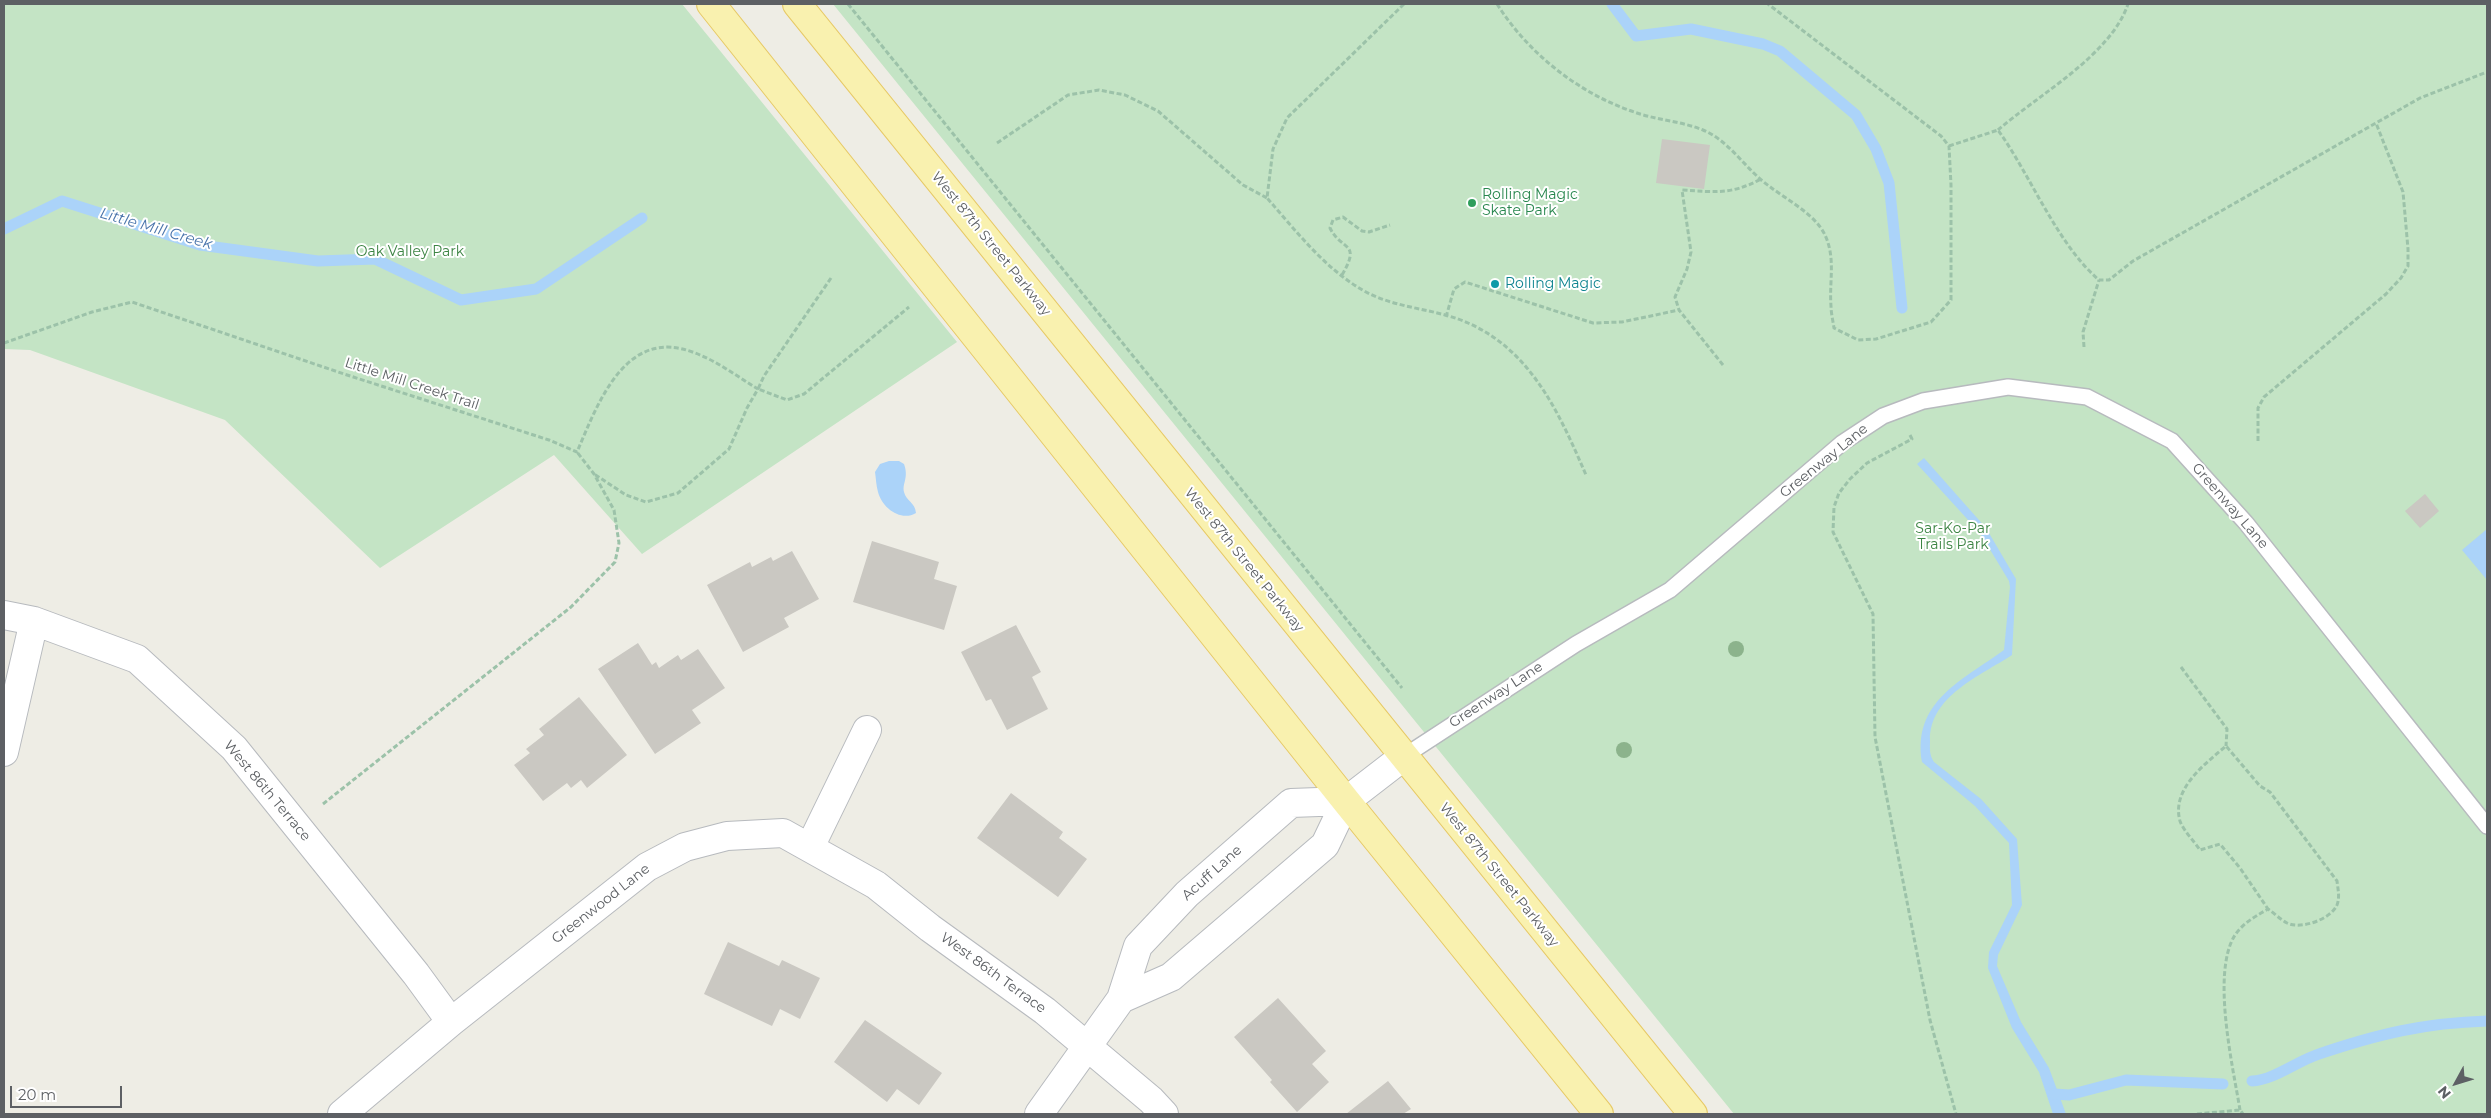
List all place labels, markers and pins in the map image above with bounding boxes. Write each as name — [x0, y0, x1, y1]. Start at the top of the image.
place label: Rolling Magic Skate Park — [1482, 187, 1578, 220]
marker: Rolling Magic Skate Park — [1466, 197, 1478, 209]
place label: Rolling Magic — [1505, 276, 1601, 292]
marker: Rolling Magic — [1489, 278, 1501, 290]

